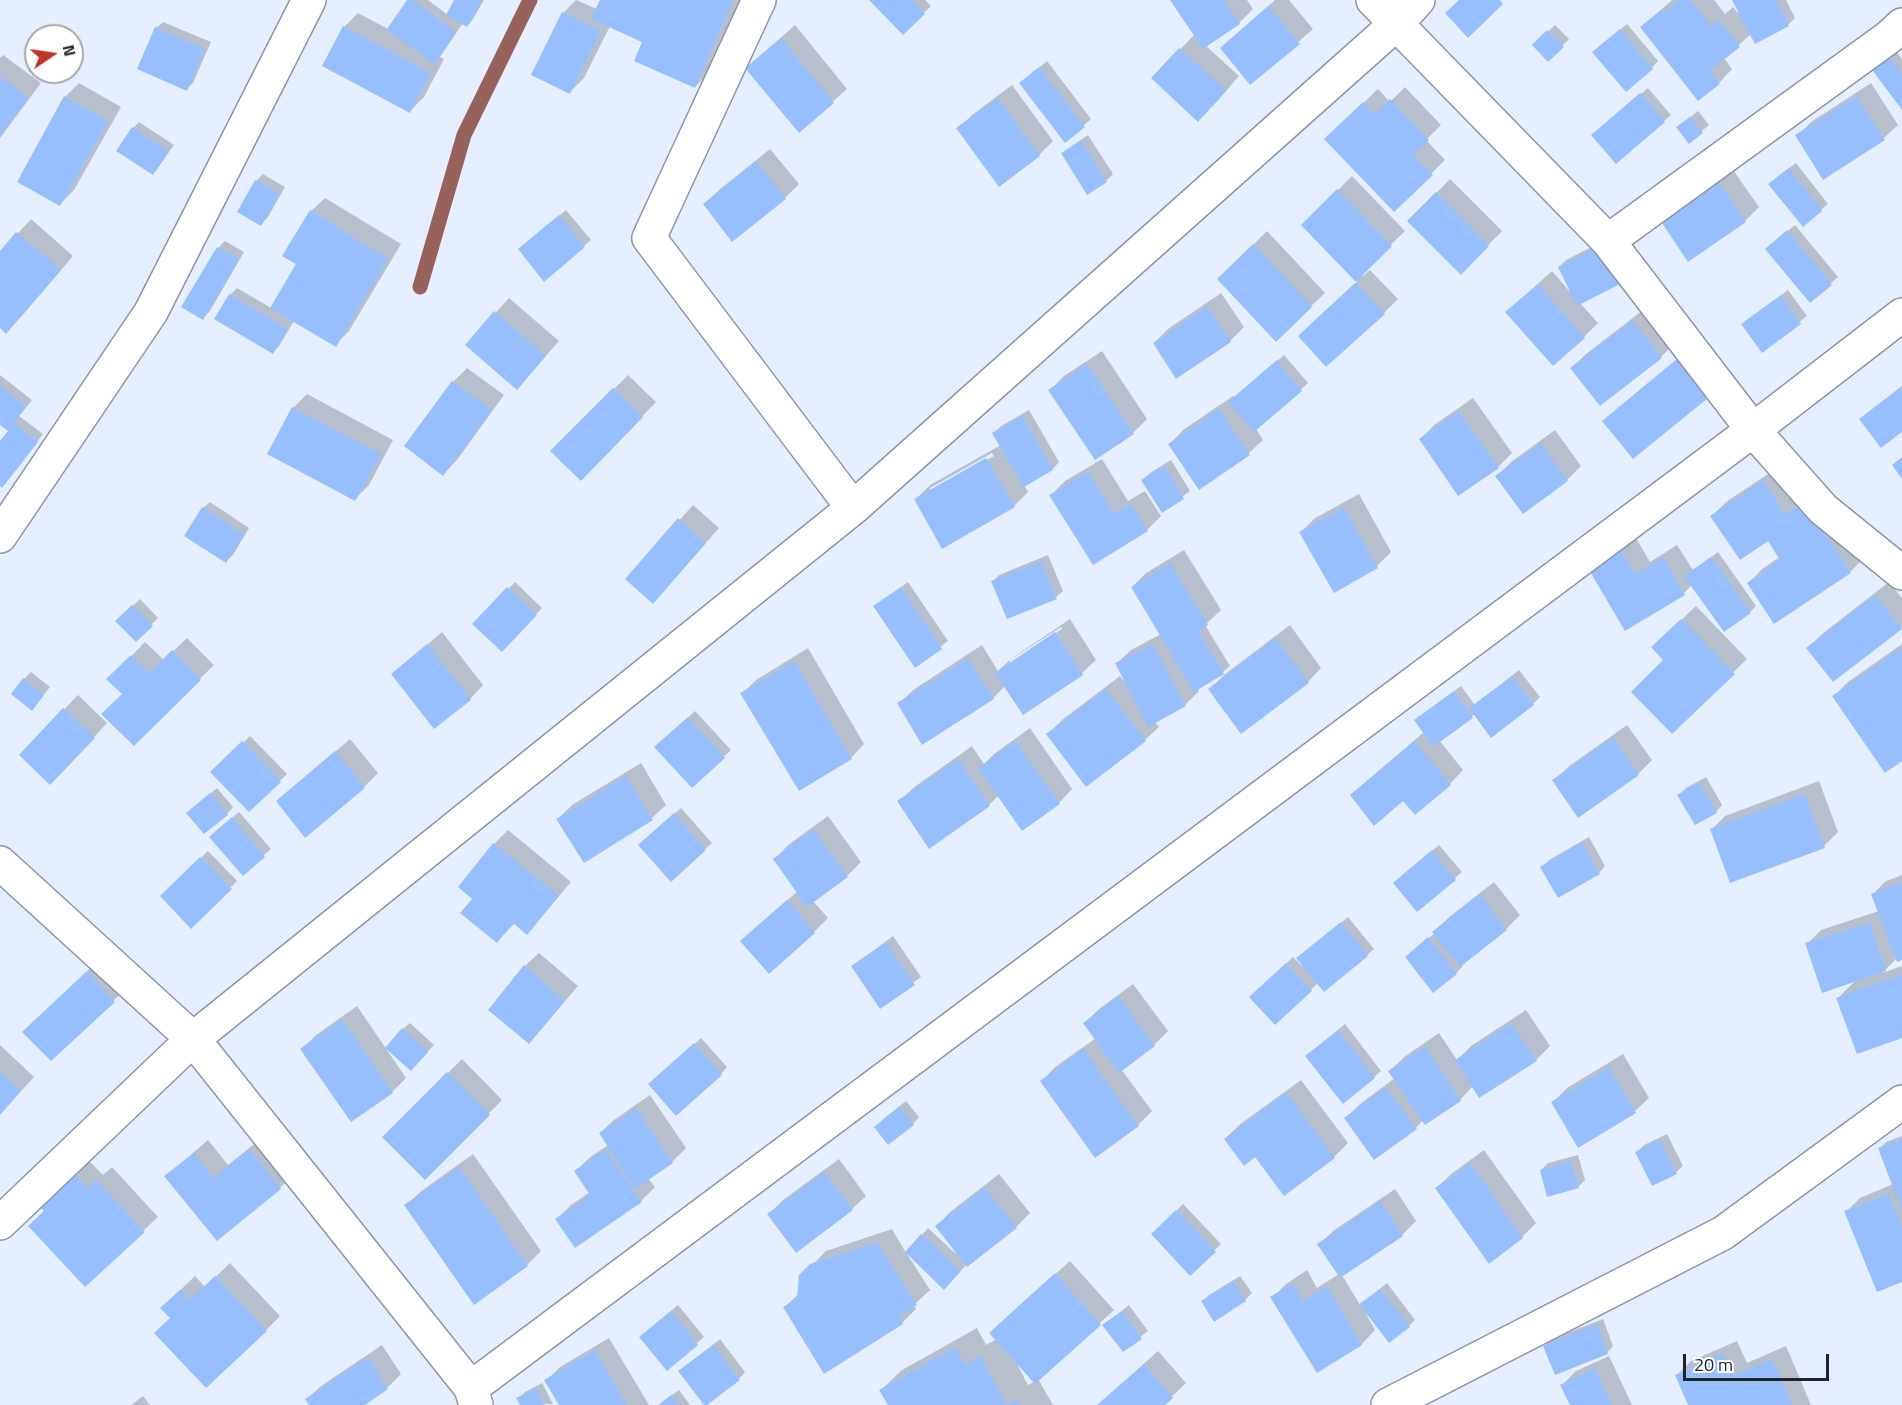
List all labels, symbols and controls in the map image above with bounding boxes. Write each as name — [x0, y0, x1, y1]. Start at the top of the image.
north arrow — [24, 24, 84, 84]
text: N — [57, 42, 83, 59]
scale bar — [1686, 1342, 1832, 1380]
text: 20 m — [1694, 1351, 1733, 1378]

